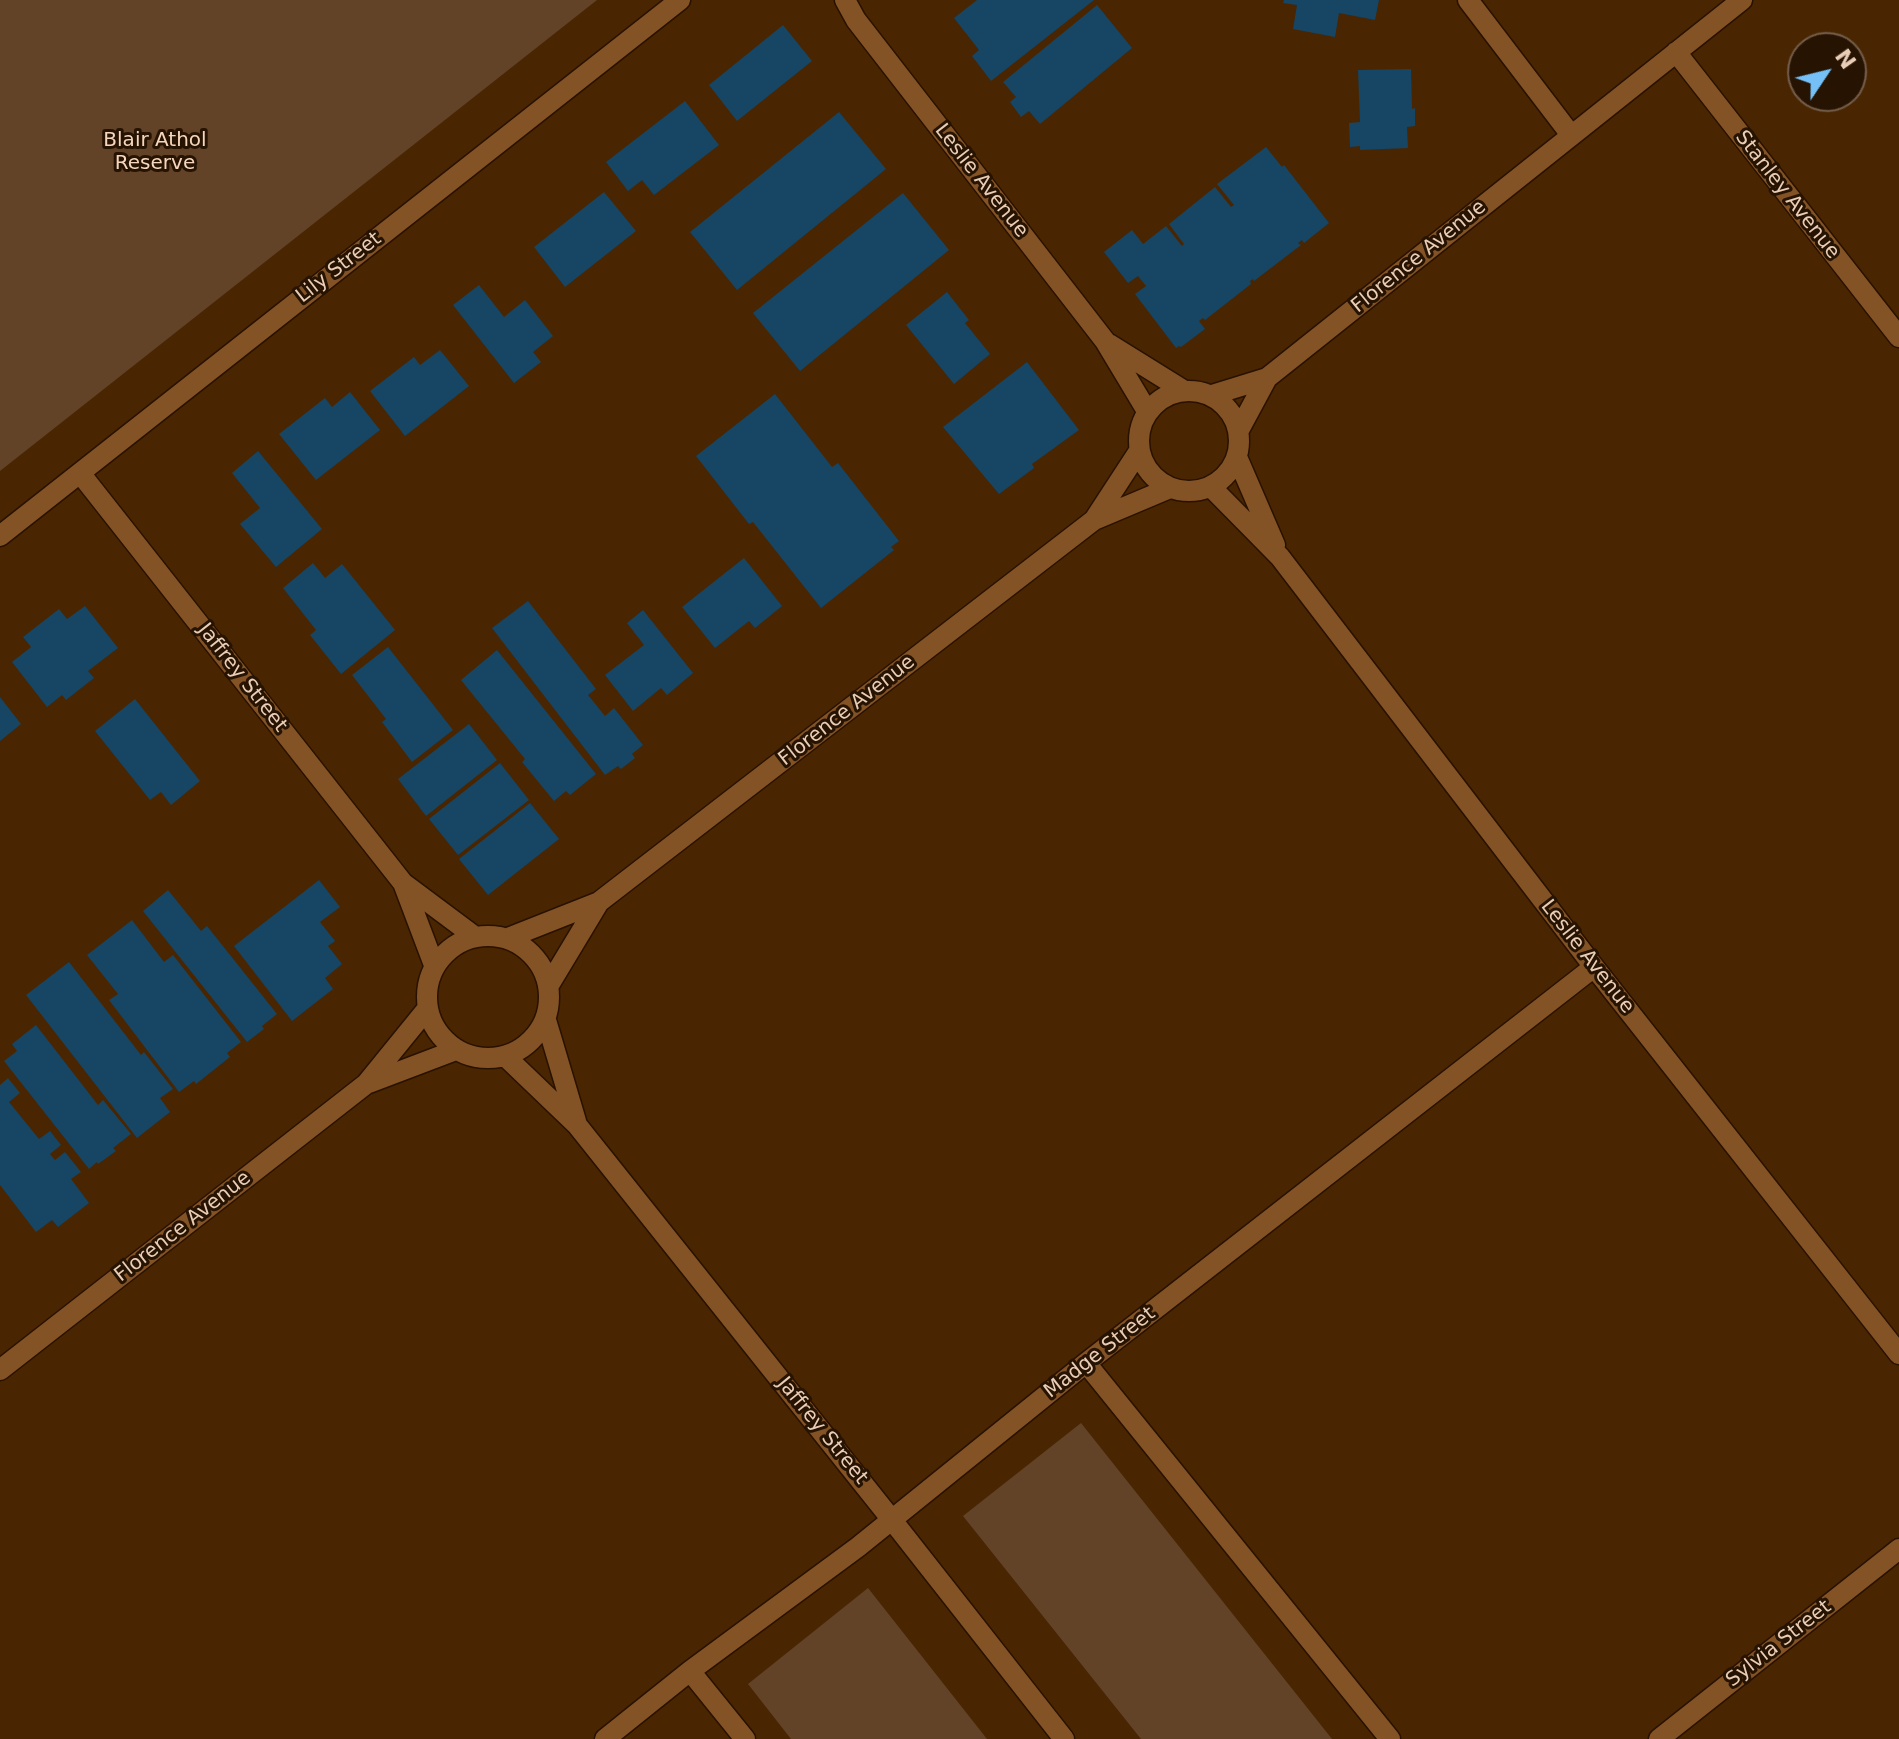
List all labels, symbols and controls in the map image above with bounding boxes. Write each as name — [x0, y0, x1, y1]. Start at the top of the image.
north arrow — [1787, 32, 1867, 112]
text: N — [1830, 44, 1861, 74]
street label: Leslie Avenue — [929, 119, 1033, 243]
street label: Stanley Avenue — [1730, 126, 1844, 264]
park label: Blair Athol Reserve — [103, 129, 207, 176]
street label: Florence Avenue — [1347, 195, 1491, 319]
street label: Lily Street — [292, 227, 386, 309]
street label: Jaffrey Street — [192, 619, 292, 737]
street label: Florence Avenue — [774, 650, 920, 772]
street label: Leslie Avenue — [1535, 895, 1639, 1019]
street label: Florence Avenue — [110, 1166, 256, 1288]
street label: Madge Street — [1040, 1302, 1160, 1404]
street label: Jaffrey Street — [771, 1373, 873, 1489]
street label: Sylvia Street — [1722, 1595, 1836, 1693]

